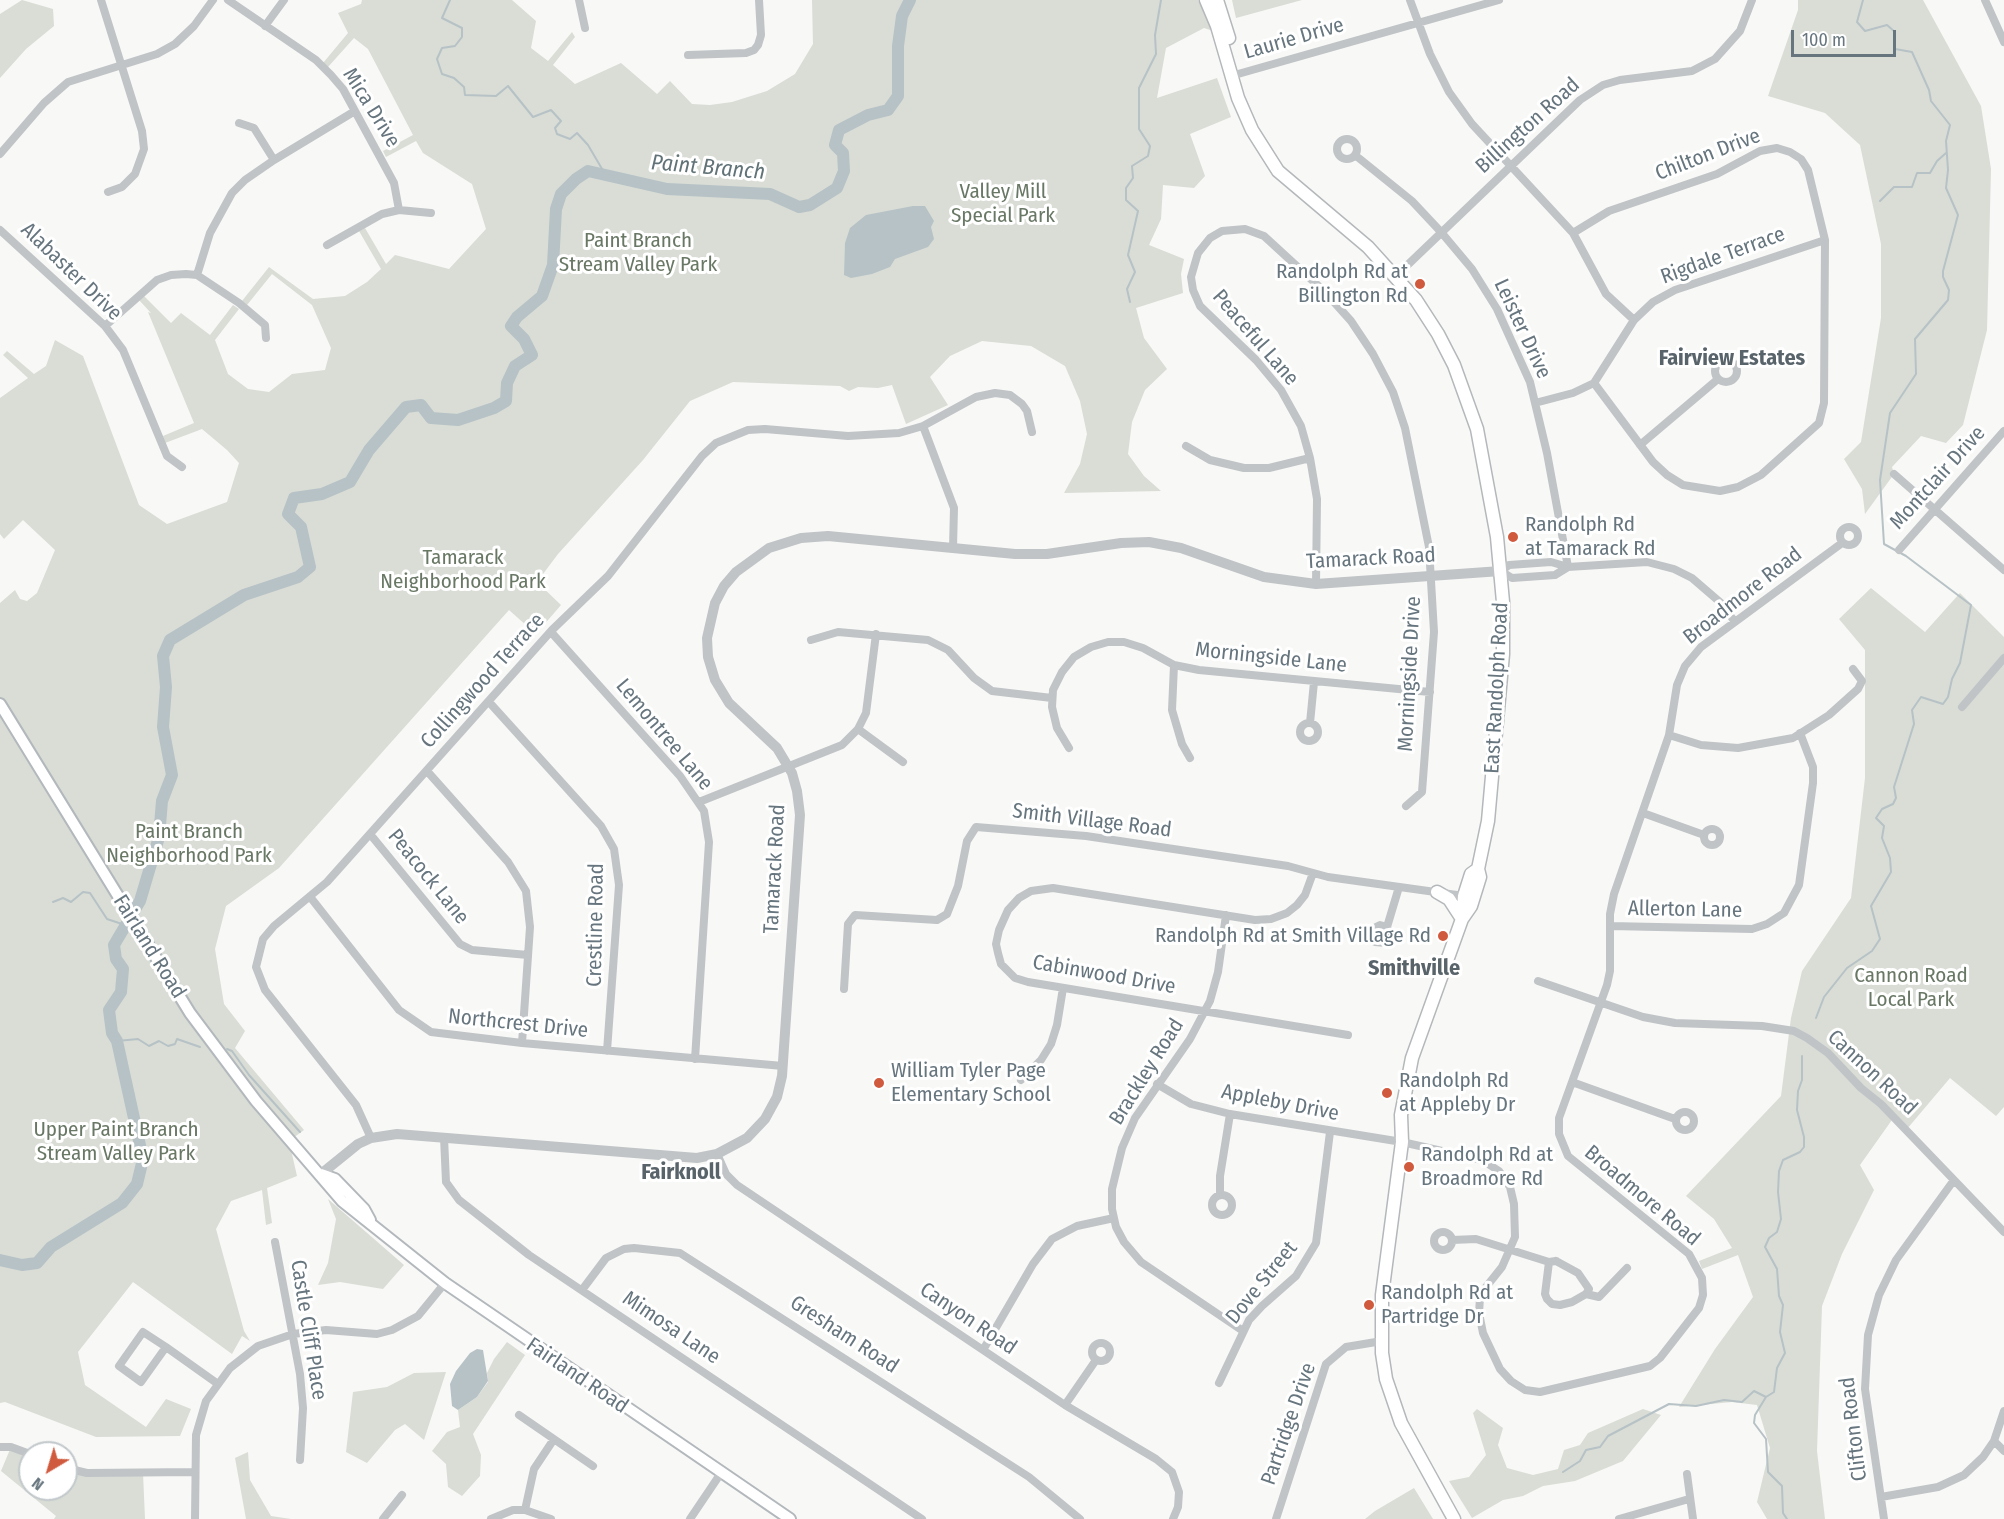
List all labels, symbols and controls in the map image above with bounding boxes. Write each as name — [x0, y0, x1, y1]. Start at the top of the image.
street label: Laurie Drive — [1241, 13, 1347, 65]
scale bar — [1794, 18, 1899, 56]
text: 100 m — [1802, 29, 1846, 51]
street label: Mica Drive — [337, 64, 405, 152]
street label: Billington Road — [1471, 73, 1585, 179]
street label: Chilton Drive — [1652, 123, 1764, 187]
water label: Paint Branch — [650, 150, 766, 186]
park label: Valley Mill Special Park — [951, 179, 1055, 229]
street label: Alabaster Drive — [15, 218, 127, 326]
street label: Rigdale Terrace — [1657, 222, 1789, 290]
park label: Paint Branch Stream Valley Park — [559, 228, 717, 278]
place label: Randolph Rd at Billington Rd — [1276, 259, 1408, 309]
street label: Leister Drive — [1488, 275, 1556, 383]
marker: Randolph Rd at Billington Rd — [1413, 277, 1427, 291]
street label: Peaceful Lane — [1207, 285, 1303, 391]
district label: Fairview Estates — [1659, 346, 1805, 372]
street label: Montclair Drive — [1885, 421, 1991, 535]
place label: Randolph Rd at Tamarack Rd — [1525, 512, 1656, 562]
marker: Randolph Rd at Tamarack Rd — [1506, 530, 1520, 544]
street label: Broadmore Road — [1679, 542, 1807, 650]
street label: Tamarack Road — [1306, 543, 1436, 575]
park label: Tamarack Neighborhood Park — [380, 545, 546, 595]
street label: Morningside Drive — [1393, 596, 1427, 752]
street label: East Randolph Road — [1480, 602, 1514, 774]
street label: Collingwood Terrace — [416, 608, 550, 754]
street label: Morningside Lane — [1194, 638, 1348, 678]
street label: Lemontree Lane — [610, 674, 718, 796]
street label: Smith Village Road — [1011, 799, 1173, 843]
street label: Tamarack Road — [759, 804, 791, 934]
park label: Paint Branch Neighborhood Park — [106, 819, 272, 869]
street label: Peacock Lane — [382, 824, 474, 930]
street label: Crestline Road — [582, 863, 610, 987]
street label: Fairland Road — [107, 891, 191, 1003]
street label: Allerton Lane — [1628, 896, 1742, 924]
place label: Randolph Rd at Smith Village Rd — [1155, 923, 1431, 949]
marker: Randolph Rd at Smith Village Rd — [1436, 929, 1450, 943]
street label: Cabinwood Drive — [1031, 950, 1177, 1000]
district label: Smithville — [1368, 956, 1460, 982]
park label: Cannon Road Local Park — [1854, 963, 1968, 1013]
street label: Northcrest Drive — [447, 1004, 589, 1044]
street label: Brackley Road — [1104, 1014, 1190, 1130]
street label: Cannon Road — [1822, 1025, 1922, 1121]
place label: William Tyler Page Elementary School — [891, 1058, 1051, 1108]
place label: Randolph Rd at Appleby Dr — [1399, 1068, 1515, 1118]
marker: William Tyler Page Elementary School — [872, 1076, 886, 1090]
street label: Appleby Drive — [1219, 1079, 1341, 1127]
marker: Randolph Rd at Appleby Dr — [1380, 1086, 1394, 1100]
park label: Upper Paint Branch Stream Valley Park — [33, 1117, 199, 1167]
street label: Broadmore Road — [1579, 1140, 1705, 1252]
place label: Randolph Rd at Broadmore Rd — [1421, 1142, 1553, 1192]
district label: Fairknoll — [641, 1160, 721, 1186]
marker: Randolph Rd at Broadmore Rd — [1402, 1160, 1416, 1174]
street label: Dove Street — [1221, 1236, 1303, 1330]
street label: Castle Cliff Place — [284, 1258, 332, 1402]
street label: Canyon Road — [915, 1277, 1021, 1361]
place label: Randolph Rd at Partridge Dr — [1381, 1280, 1513, 1330]
street label: Mimosa Lane — [617, 1286, 725, 1370]
street label: Gresham Road — [785, 1291, 903, 1379]
marker: Randolph Rd at Partridge Dr — [1362, 1298, 1376, 1312]
street label: Fairland Road — [521, 1333, 633, 1419]
street label: Partridge Drive — [1256, 1360, 1322, 1488]
street label: Clifton Road — [1835, 1375, 1873, 1483]
north arrow — [18, 1441, 78, 1501]
text: N — [28, 1474, 47, 1494]

